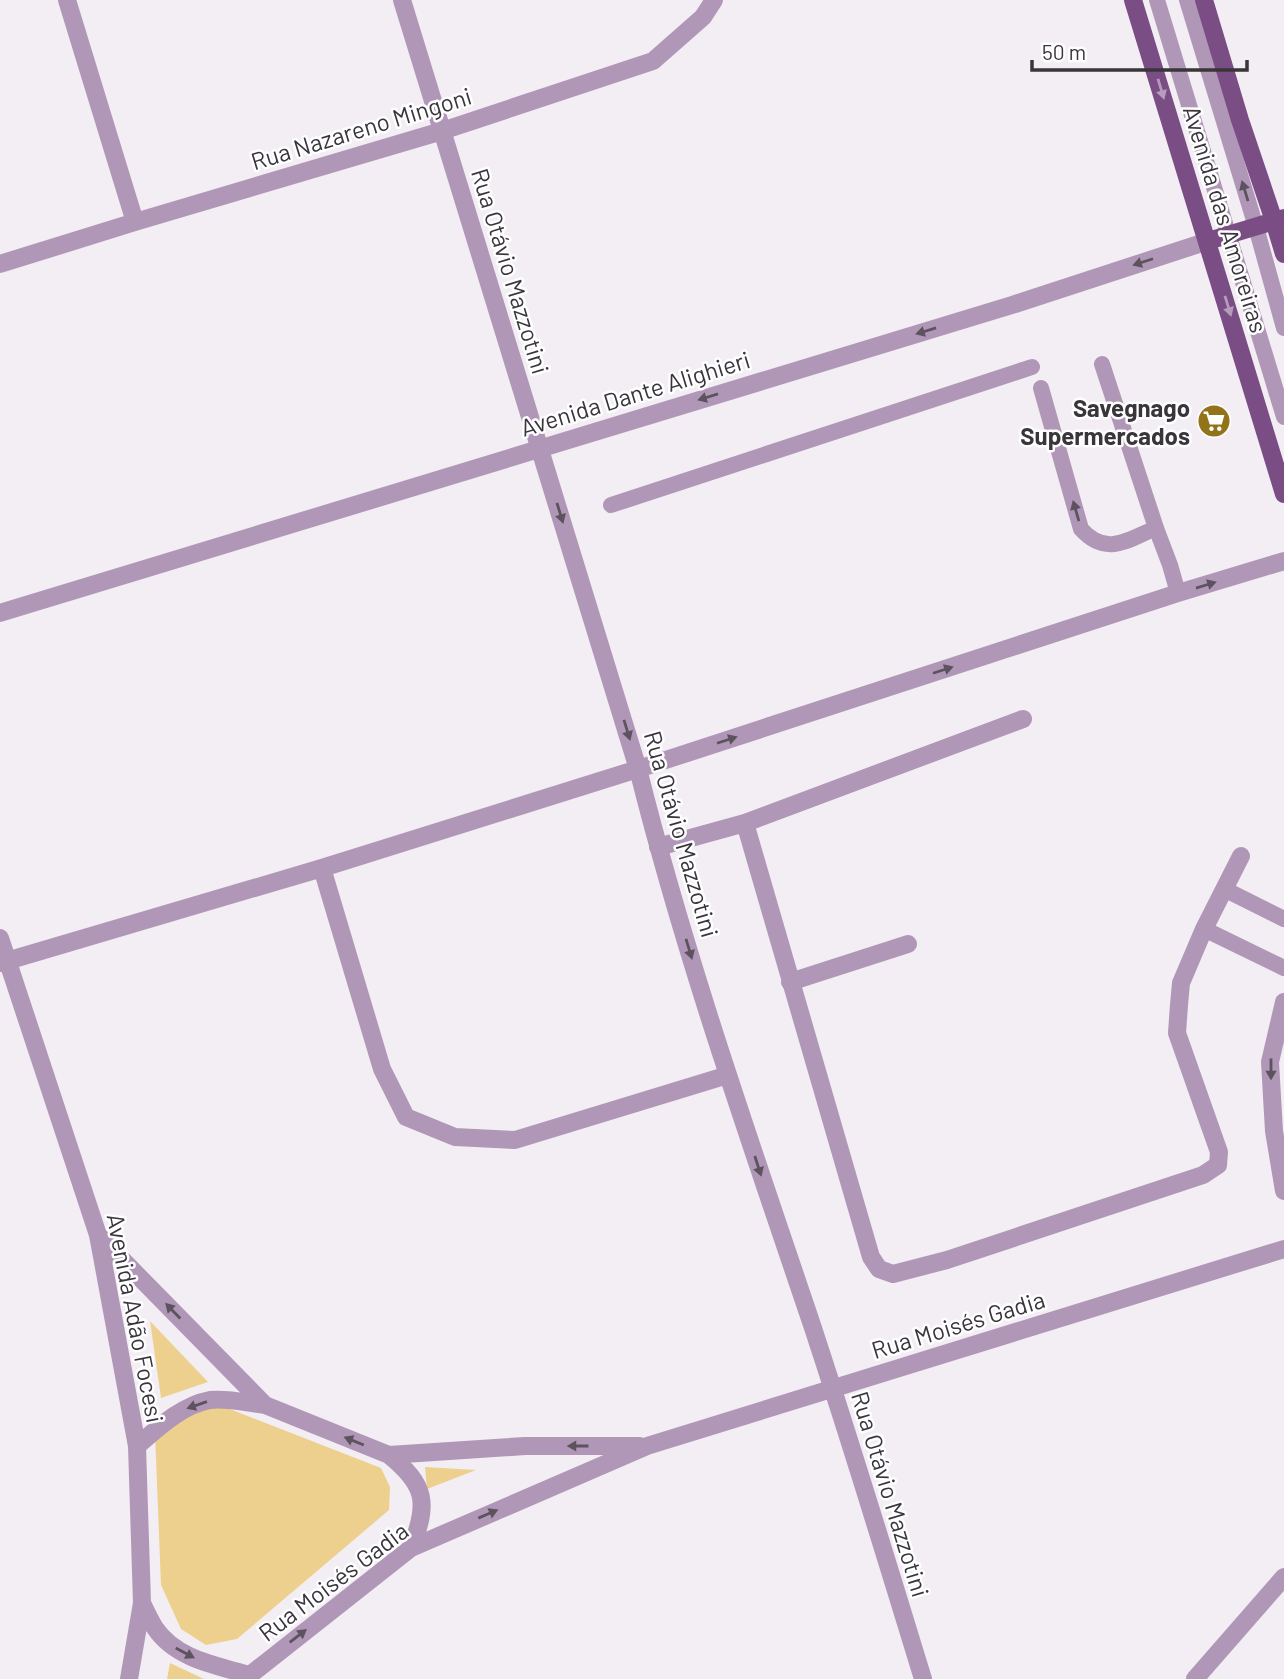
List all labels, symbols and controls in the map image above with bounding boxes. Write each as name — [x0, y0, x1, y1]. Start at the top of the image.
scale bar — [1032, 28, 1247, 72]
text: 50 m — [1042, 39, 1086, 64]
one-way arrow — [1156, 78, 1166, 99]
street label: Rua Nazareno Mingoni — [247, 81, 475, 175]
street label: Avenida das Amoreiras — [1178, 102, 1274, 336]
street label: Rua Otávio Mazzotini — [466, 165, 556, 377]
one-way arrow — [1240, 180, 1250, 201]
one-way arrow — [1132, 257, 1153, 268]
one-way arrow — [1223, 296, 1233, 317]
one-way arrow — [915, 326, 936, 336]
street label: Avenida Dante Alighieri — [517, 344, 753, 442]
one-way arrow — [698, 392, 719, 402]
place label: Savegnago Supermercados — [1020, 393, 1190, 450]
supermarket icon: Savegnago Supermercados — [1195, 402, 1233, 440]
one-way arrow — [1070, 499, 1081, 521]
one-way arrow — [555, 503, 565, 524]
one-way arrow — [1196, 579, 1217, 589]
one-way arrow — [933, 664, 954, 675]
one-way arrow — [622, 720, 632, 741]
street label: Rua Otávio Mazzotini — [639, 727, 725, 941]
one-way arrow — [716, 734, 737, 745]
one-way arrow — [685, 939, 695, 960]
one-way arrow — [1265, 1058, 1277, 1080]
one-way arrow — [753, 1155, 764, 1176]
street label: Avenida Adão Focesi — [101, 1211, 171, 1425]
street label: Rua Moisés Gadia — [868, 1284, 1048, 1364]
one-way arrow — [165, 1303, 181, 1320]
street label: Rua Otávio Mazzotini — [846, 1388, 936, 1600]
one-way arrow — [187, 1400, 208, 1411]
one-way arrow — [343, 1435, 364, 1446]
one-way arrow — [567, 1440, 589, 1452]
one-way arrow — [478, 1508, 499, 1519]
street label: Rua Moisés Gadia — [252, 1515, 414, 1647]
one-way arrow — [289, 1629, 307, 1644]
one-way arrow — [175, 1648, 195, 1659]

